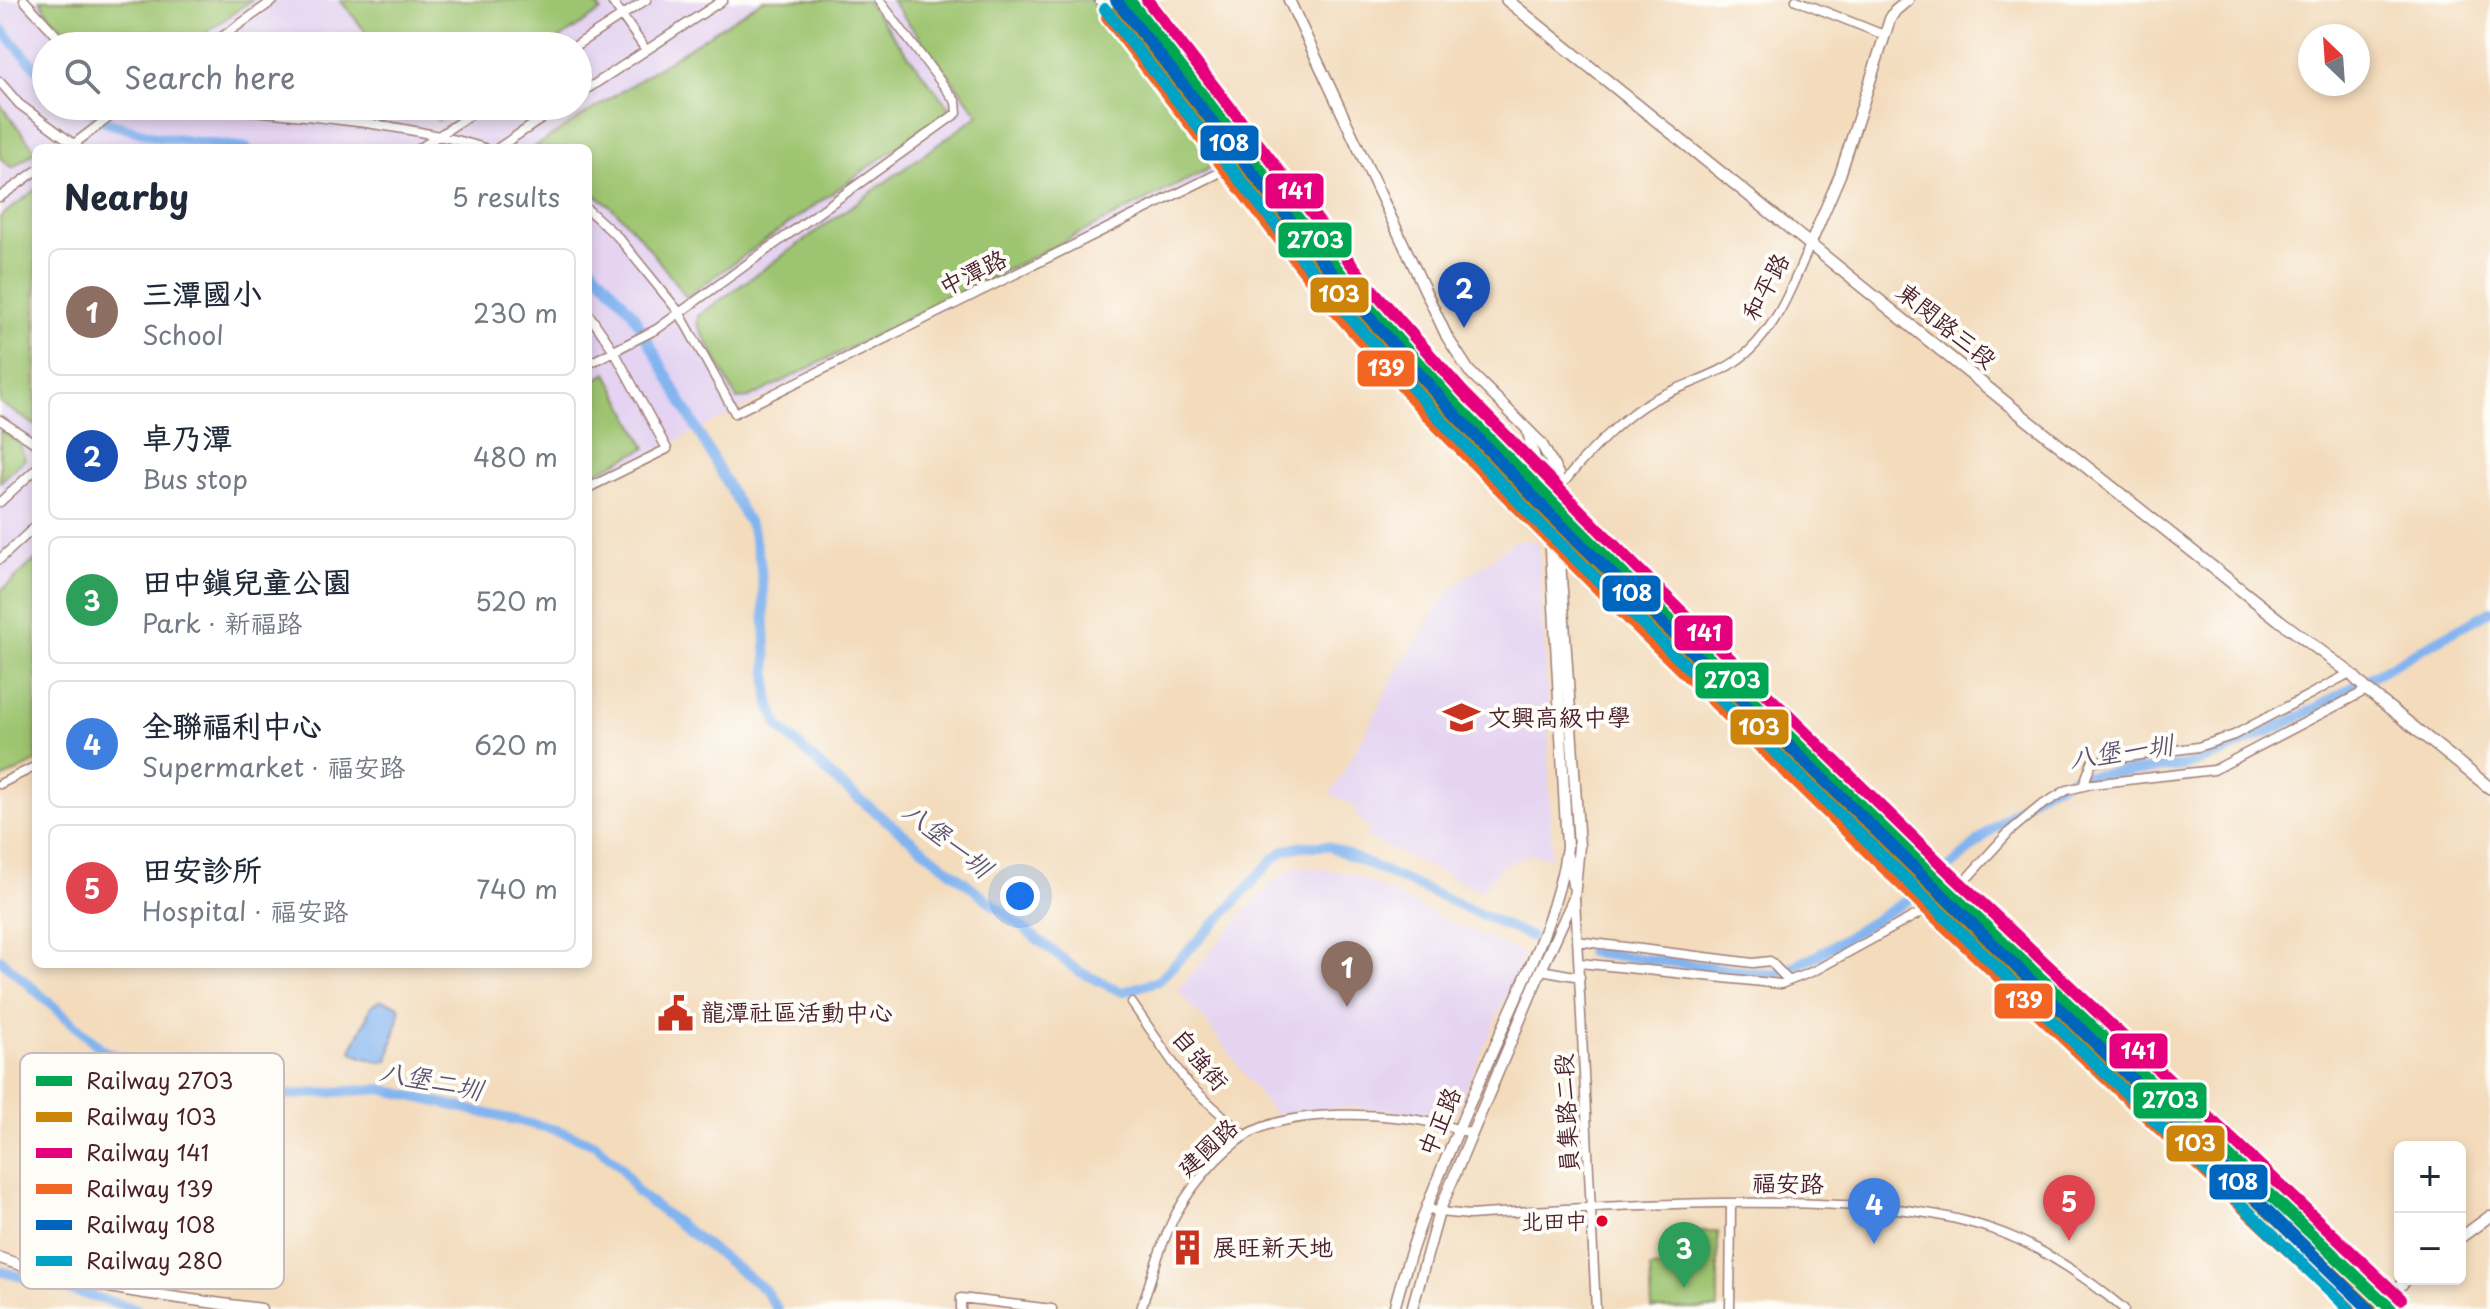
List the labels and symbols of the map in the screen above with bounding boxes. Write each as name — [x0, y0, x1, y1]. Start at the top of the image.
north arrow — [2298, 24, 2370, 96]
line badge: 108 — [1199, 124, 1260, 162]
text: 108 — [1209, 125, 1249, 158]
line badge: 141 — [1264, 172, 1325, 210]
text: 141 — [1278, 173, 1312, 206]
line badge: 2703 — [1277, 221, 1353, 259]
text: 2703 — [1286, 222, 1344, 255]
street label: 中潭路 — [932, 239, 1012, 303]
street label: 和平路 — [1731, 246, 1797, 326]
pin: 2 — [1438, 262, 1490, 328]
street label: 東閔路三段 — [1889, 273, 2005, 376]
line badge: 103 — [1309, 276, 1370, 314]
text: 103 — [1318, 276, 1360, 309]
line badge: 139 — [1356, 349, 1416, 388]
text: 139 — [1367, 350, 1405, 383]
line badge: 108 — [1601, 574, 1662, 613]
text: 108 — [1612, 575, 1652, 608]
line badge: 141 — [1673, 614, 1734, 652]
text: 141 — [1687, 615, 1721, 648]
line badge: 2703 — [1694, 661, 1770, 700]
text: 2703 — [1703, 662, 1761, 695]
place label: 文興高級中學 — [1487, 698, 1631, 734]
school or university icon: 文興高級中學 — [1442, 699, 1480, 737]
line badge: 103 — [1729, 708, 1790, 746]
text: 103 — [1738, 709, 1780, 742]
water label: 八堡一圳 — [2067, 724, 2178, 777]
water label: 八堡一圳 — [895, 791, 1003, 888]
your location — [1000, 876, 1040, 916]
pin: 1 — [1321, 941, 1373, 1007]
line badge: 139 — [1993, 982, 2054, 1020]
text: 139 — [2005, 982, 2043, 1015]
place label: 龍潭社區活動中心 — [701, 993, 893, 1029]
public building icon: 龍潭社區活動中心 — [656, 994, 694, 1032]
street label: 自強街 — [1165, 1020, 1238, 1098]
line badge: 141 — [2108, 1032, 2169, 1070]
text: 141 — [2121, 1033, 2155, 1066]
water label: 八堡二圳 — [377, 1050, 489, 1109]
street label: 員集路二段 — [1544, 1052, 1586, 1174]
legend — [20, 1053, 284, 1289]
text: Railway 2703 — [86, 1063, 233, 1096]
street label: 中正路 — [1408, 1081, 1469, 1161]
line badge: 2703 — [2132, 1081, 2208, 1120]
text: 2703 — [2141, 1082, 2199, 1115]
text: Railway 103 — [86, 1099, 216, 1132]
street label: 建國路 — [1168, 1109, 1245, 1184]
line badge: 103 — [2165, 1124, 2226, 1163]
text: 103 — [2174, 1125, 2216, 1158]
text: Railway 141 — [86, 1135, 209, 1168]
street label: 福安路 — [1752, 1163, 1824, 1201]
line badge: 108 — [2208, 1163, 2269, 1201]
text: 108 — [2218, 1164, 2258, 1197]
text: Railway 139 — [86, 1171, 213, 1204]
pin: 5 — [2043, 1175, 2095, 1241]
pin: 4 — [1848, 1178, 1900, 1244]
place label: 北田中 — [1521, 1203, 1587, 1236]
text: Railway 108 — [86, 1207, 216, 1240]
marker: 北田中 — [1594, 1213, 1610, 1229]
pin: 3 — [1658, 1222, 1710, 1288]
place label: 展旺新天地 — [1213, 1228, 1333, 1264]
building icon: 展旺新天地 — [1168, 1229, 1206, 1267]
text: Railway 280 — [86, 1243, 222, 1276]

